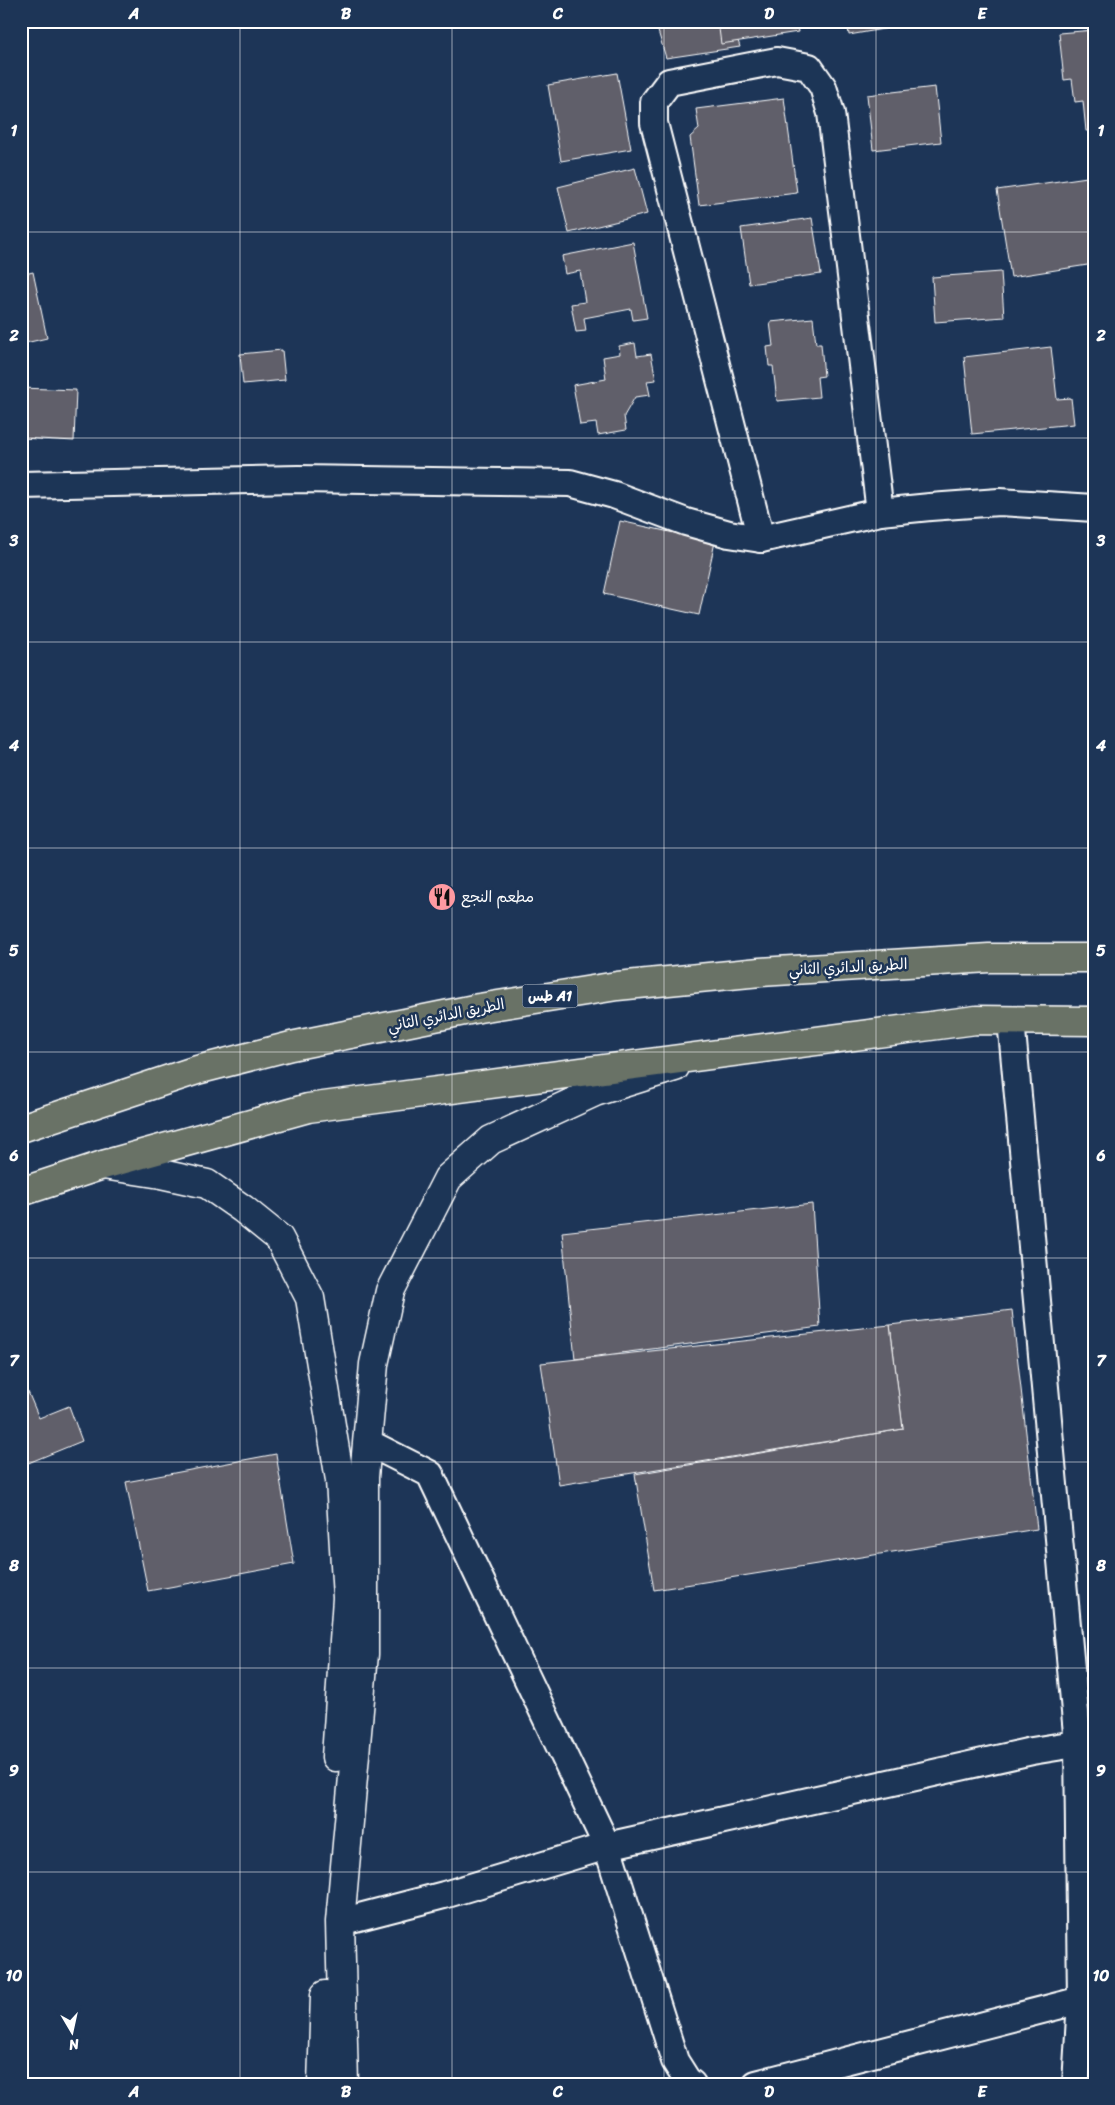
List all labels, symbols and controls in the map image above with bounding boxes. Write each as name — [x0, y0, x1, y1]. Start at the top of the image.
text: A — [128, 0, 139, 28]
text: B — [341, 0, 352, 28]
text: C — [552, 0, 564, 28]
text: D — [764, 0, 774, 28]
text: E — [978, 0, 988, 28]
text: 1 — [11, 116, 18, 145]
text: 1 — [1098, 116, 1105, 145]
text: 2 — [8, 321, 19, 350]
text: 2 — [1095, 321, 1106, 350]
text: 3 — [9, 526, 19, 555]
text: 3 — [1096, 526, 1106, 555]
text: 4 — [8, 731, 19, 760]
text: 4 — [1095, 731, 1106, 760]
restaurant icon: مطعم النجع — [427, 882, 457, 912]
place label: مطعم النجع — [461, 884, 534, 910]
text: 5 — [9, 936, 19, 965]
text: 5 — [1096, 936, 1106, 965]
street label: الطريق الدائري الثاني — [788, 951, 908, 983]
road number: طس A1 — [522, 984, 578, 1008]
street label: الطريق الدائري الثاني — [385, 991, 507, 1039]
text: 6 — [8, 1141, 19, 1170]
text: 6 — [1095, 1141, 1106, 1170]
text: 7 — [9, 1346, 20, 1375]
text: 7 — [1096, 1346, 1107, 1375]
text: 8 — [8, 1551, 19, 1580]
text: 8 — [1095, 1551, 1106, 1580]
text: 9 — [9, 1756, 19, 1785]
text: 9 — [1096, 1756, 1106, 1785]
text: 10 — [6, 1961, 22, 1990]
text: 10 — [1093, 1961, 1109, 1990]
north arrow — [48, 2008, 98, 2058]
text: N — [67, 2031, 82, 2057]
text: A — [128, 2077, 139, 2105]
text: B — [341, 2077, 352, 2105]
text: C — [552, 2077, 564, 2105]
text: D — [764, 2077, 774, 2105]
text: E — [978, 2077, 988, 2105]

